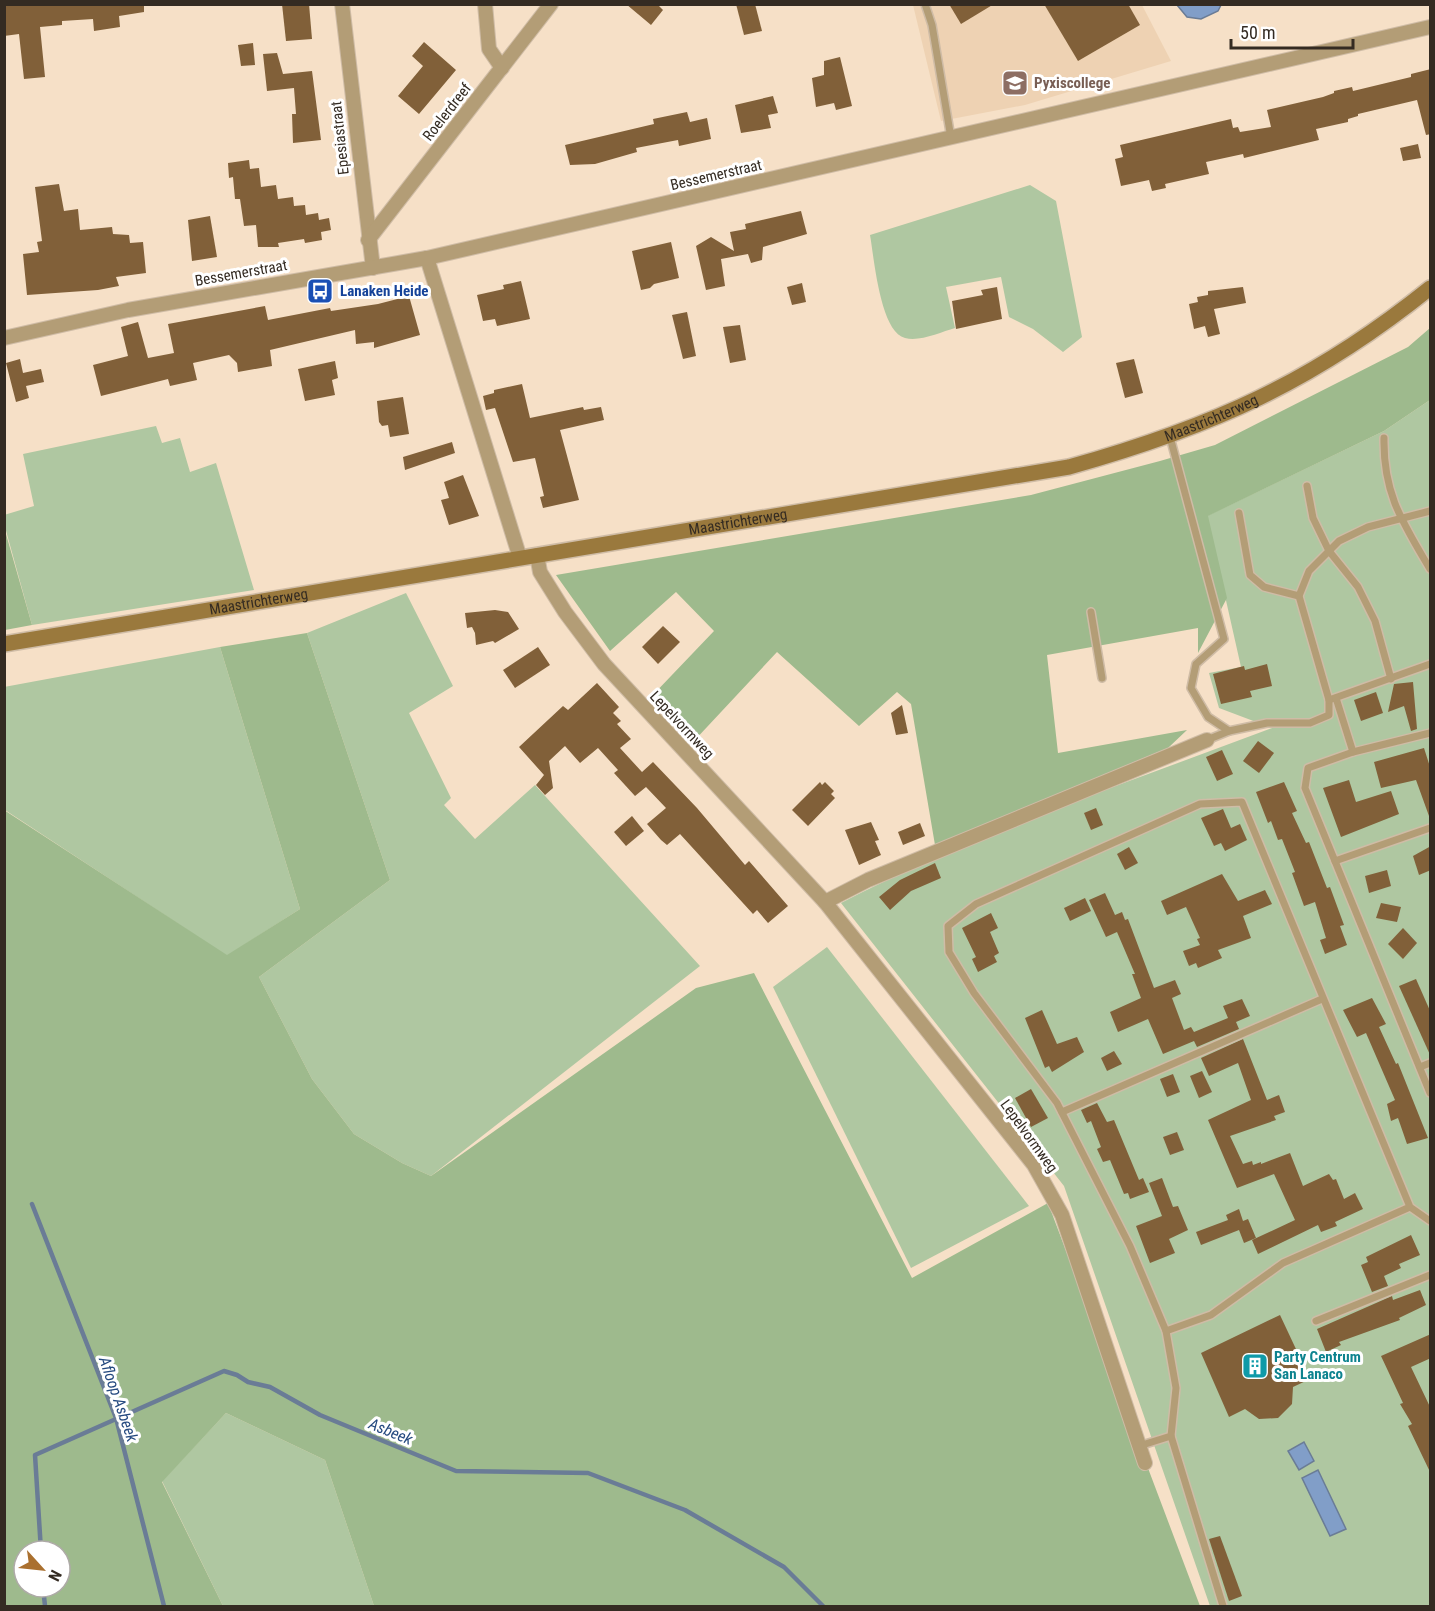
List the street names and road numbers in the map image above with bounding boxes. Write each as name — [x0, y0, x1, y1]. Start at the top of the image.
street label: Roelerdreef — [419, 79, 475, 144]
street label: Epesiastraat — [327, 100, 353, 176]
street label: Bessemerstraat — [669, 156, 763, 194]
street label: Bessemerstraat — [194, 256, 288, 290]
street label: Maastrichterweg — [1162, 391, 1261, 445]
street label: Maastrichterweg — [687, 505, 789, 539]
street label: Maastrichterweg — [208, 585, 309, 619]
street label: Lepelvormweg — [646, 687, 718, 763]
street label: Lepelvormweg — [996, 1096, 1062, 1176]

